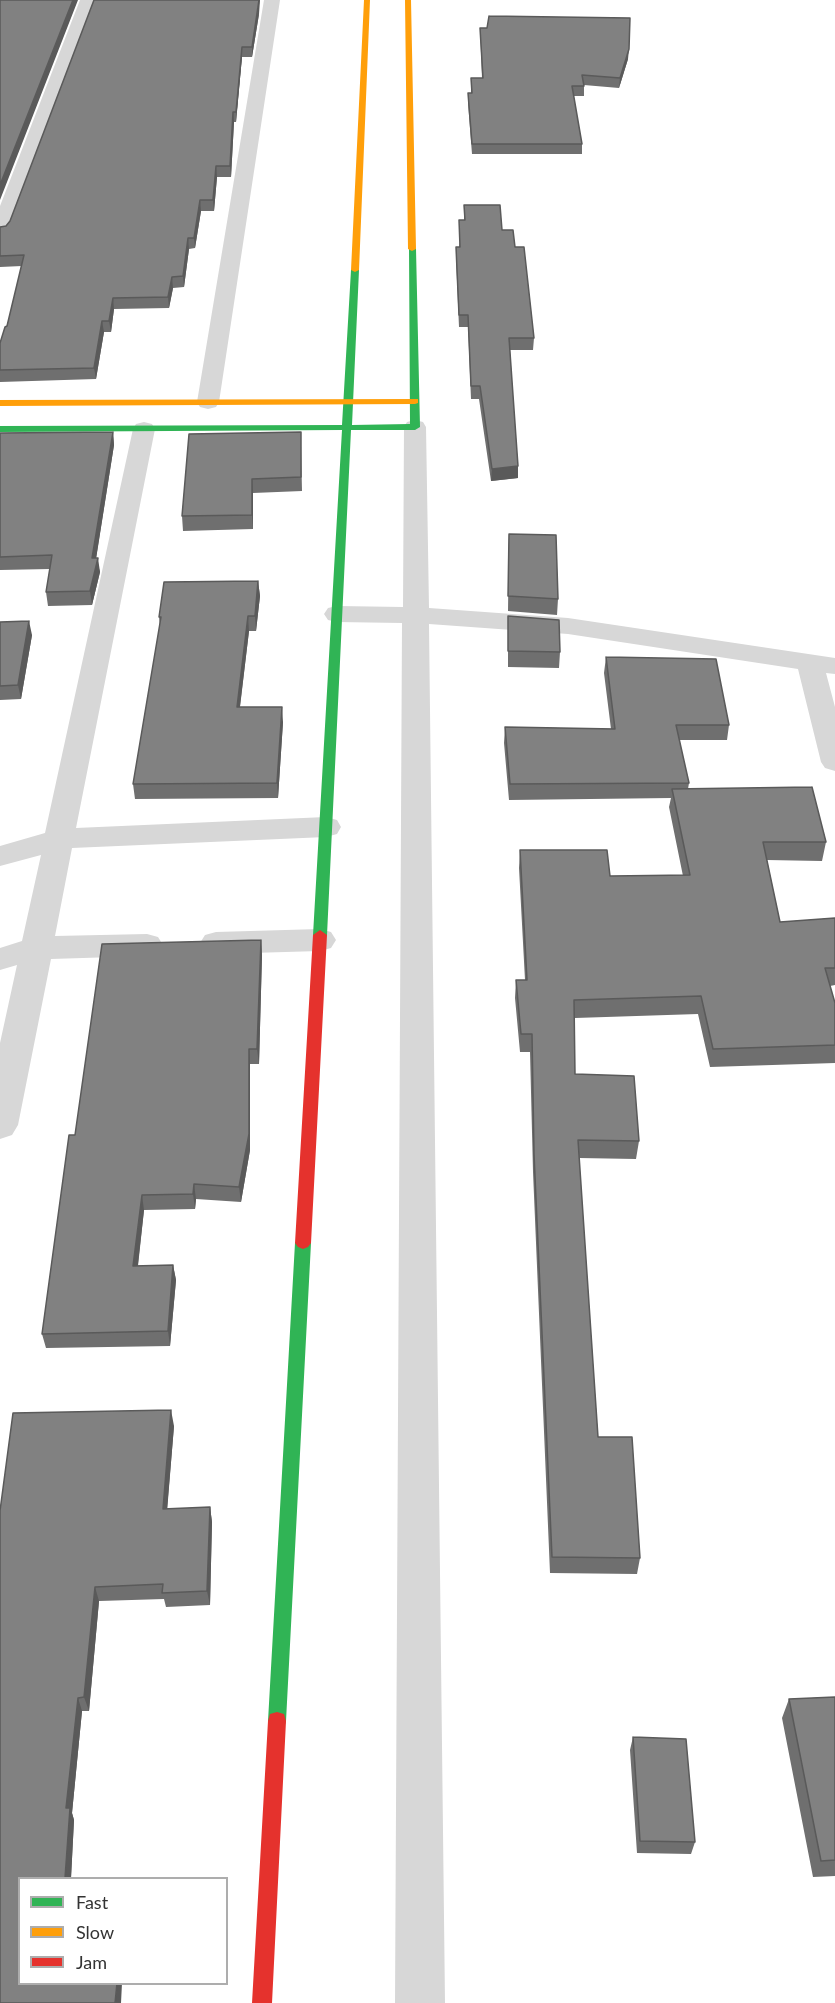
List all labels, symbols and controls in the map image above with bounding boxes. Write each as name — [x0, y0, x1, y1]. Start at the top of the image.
legend — [18, 1877, 228, 1985]
text: Fast — [76, 1891, 108, 1913]
text: Slow — [76, 1921, 114, 1943]
text: Jam — [76, 1951, 107, 1973]

